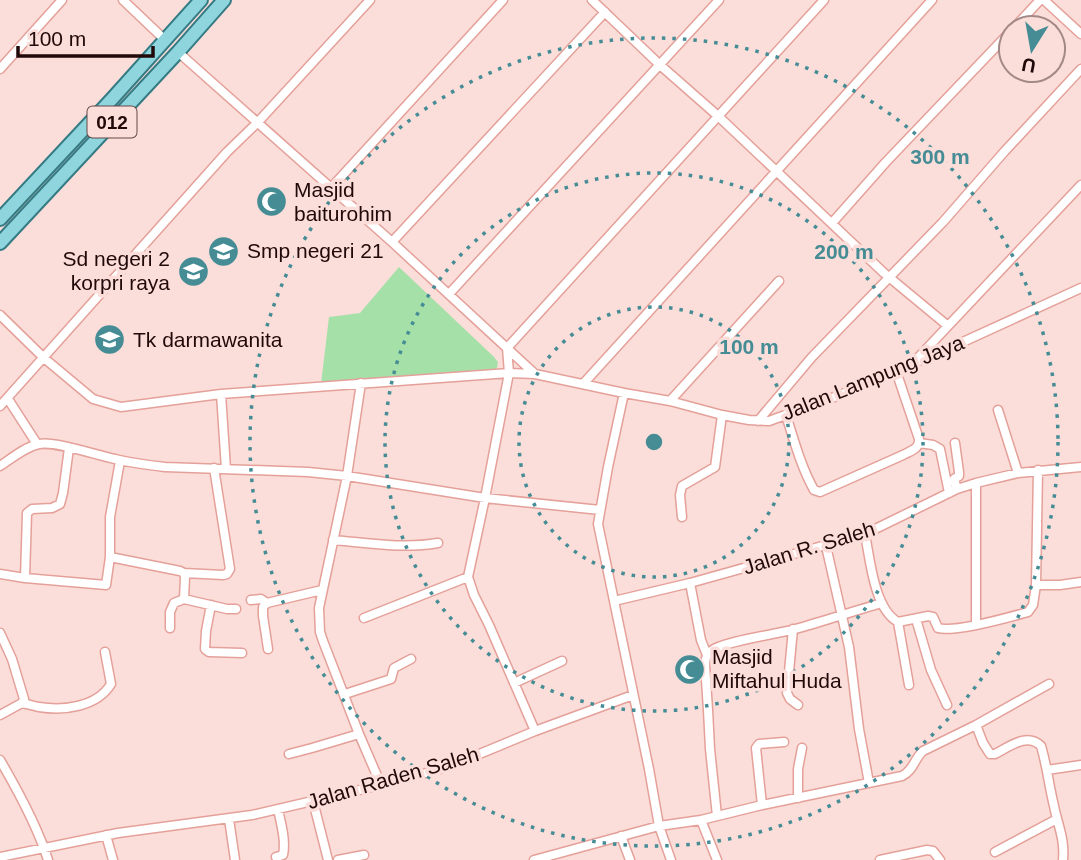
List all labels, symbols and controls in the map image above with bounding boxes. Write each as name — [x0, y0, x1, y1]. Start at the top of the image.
scale bar — [18, 14, 152, 58]
north arrow — [997, 14, 1067, 84]
text: 100 m — [28, 27, 86, 50]
text: U — [1020, 54, 1038, 77]
road number: 012 — [88, 106, 136, 138]
text: 300 m — [910, 145, 970, 168]
place label: Masjid baiturohim — [294, 178, 392, 225]
mosque icon: Masjid baiturohim — [254, 185, 288, 219]
school or university icon: Smp negeri 21 — [207, 234, 241, 268]
place label: Smp negeri 21 — [247, 239, 384, 262]
text: 200 m — [814, 240, 874, 263]
place label: Sd negeri 2 korpri raya — [63, 247, 170, 294]
school or university icon: Sd negeri 2 korpri raya — [176, 254, 210, 288]
school or university icon: Tk darmawanita — [93, 323, 127, 357]
place label: Tk darmawanita — [133, 328, 283, 351]
street label: Jalan Lampung Jaya — [779, 330, 967, 425]
text: 100 m — [719, 335, 779, 358]
centre of rings — [642, 430, 666, 454]
street label: Jalan R. Saleh — [740, 517, 878, 578]
place label: Masjid Miftahul Huda — [712, 645, 842, 692]
mosque icon: Masjid Miftahul Huda — [672, 652, 706, 686]
street label: Jalan Raden Saleh — [304, 742, 481, 813]

